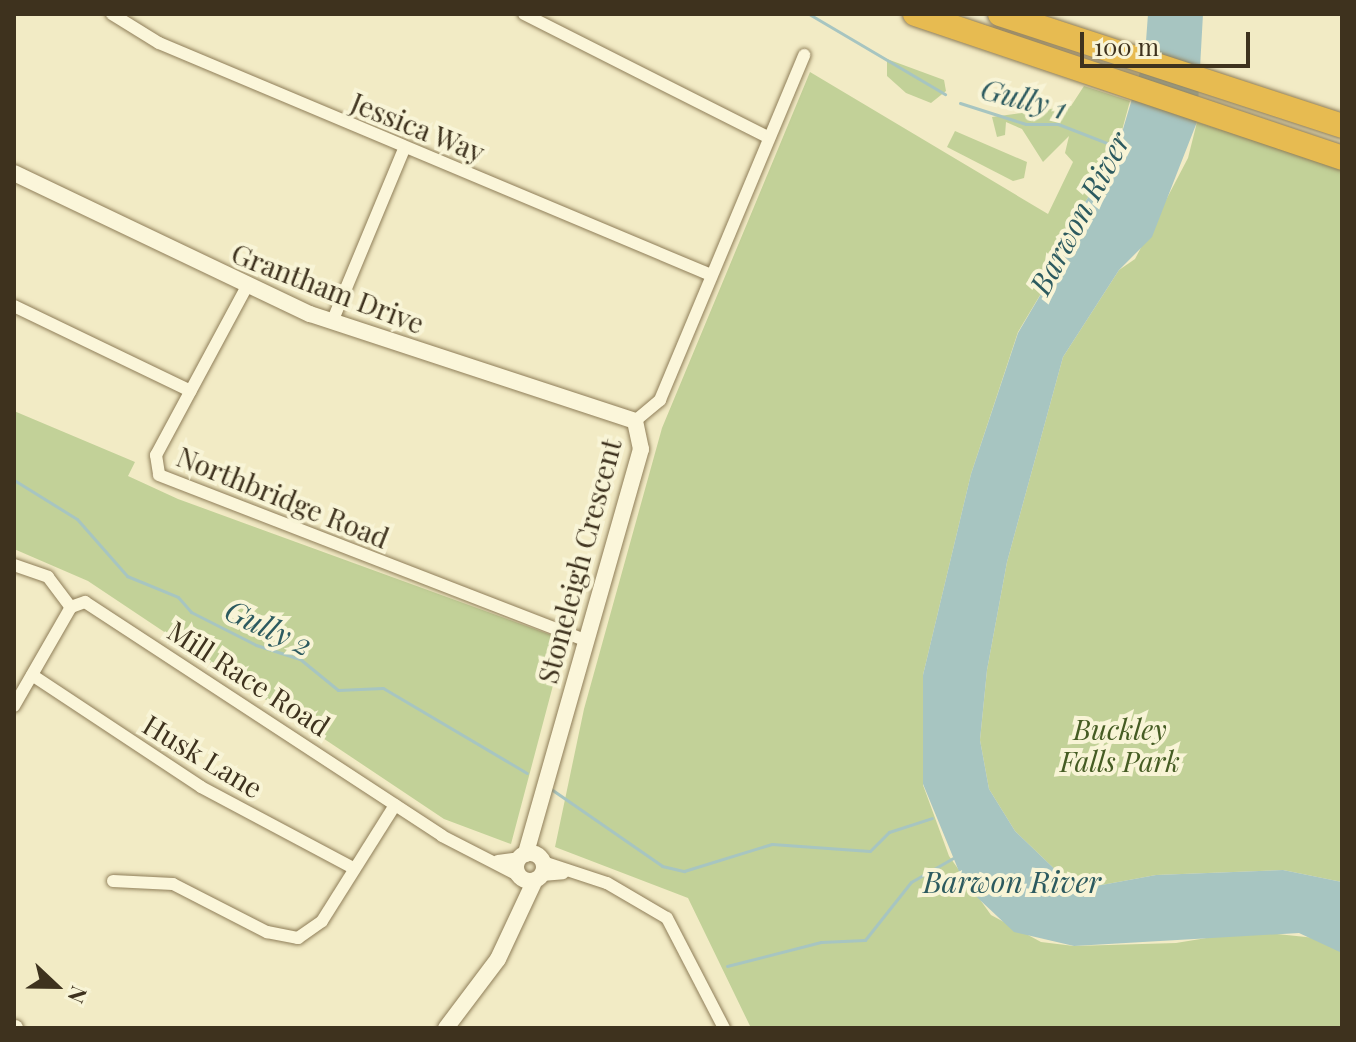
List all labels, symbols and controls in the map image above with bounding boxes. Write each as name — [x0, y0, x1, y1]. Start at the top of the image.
scale bar — [1084, 16, 1254, 66]
text: 100 m — [1094, 30, 1159, 62]
water label: Gully 1 — [977, 70, 1071, 126]
street label: Jessica Way — [346, 85, 490, 169]
water label: Barwon River — [1021, 126, 1137, 300]
street label: Grantham Drive — [227, 236, 429, 340]
street label: Stoneleigh Crescent — [530, 435, 628, 687]
street label: Northbridge Road — [172, 439, 394, 555]
water label: Gully 2 — [220, 591, 318, 663]
street label: Mill Race Road — [162, 613, 336, 743]
street label: Husk Lane — [137, 707, 269, 805]
park label: Buckley Falls Park — [1060, 712, 1180, 778]
water label: Barwon River — [923, 863, 1101, 899]
north arrow — [16, 946, 96, 1026]
text: N — [61, 982, 95, 1008]

